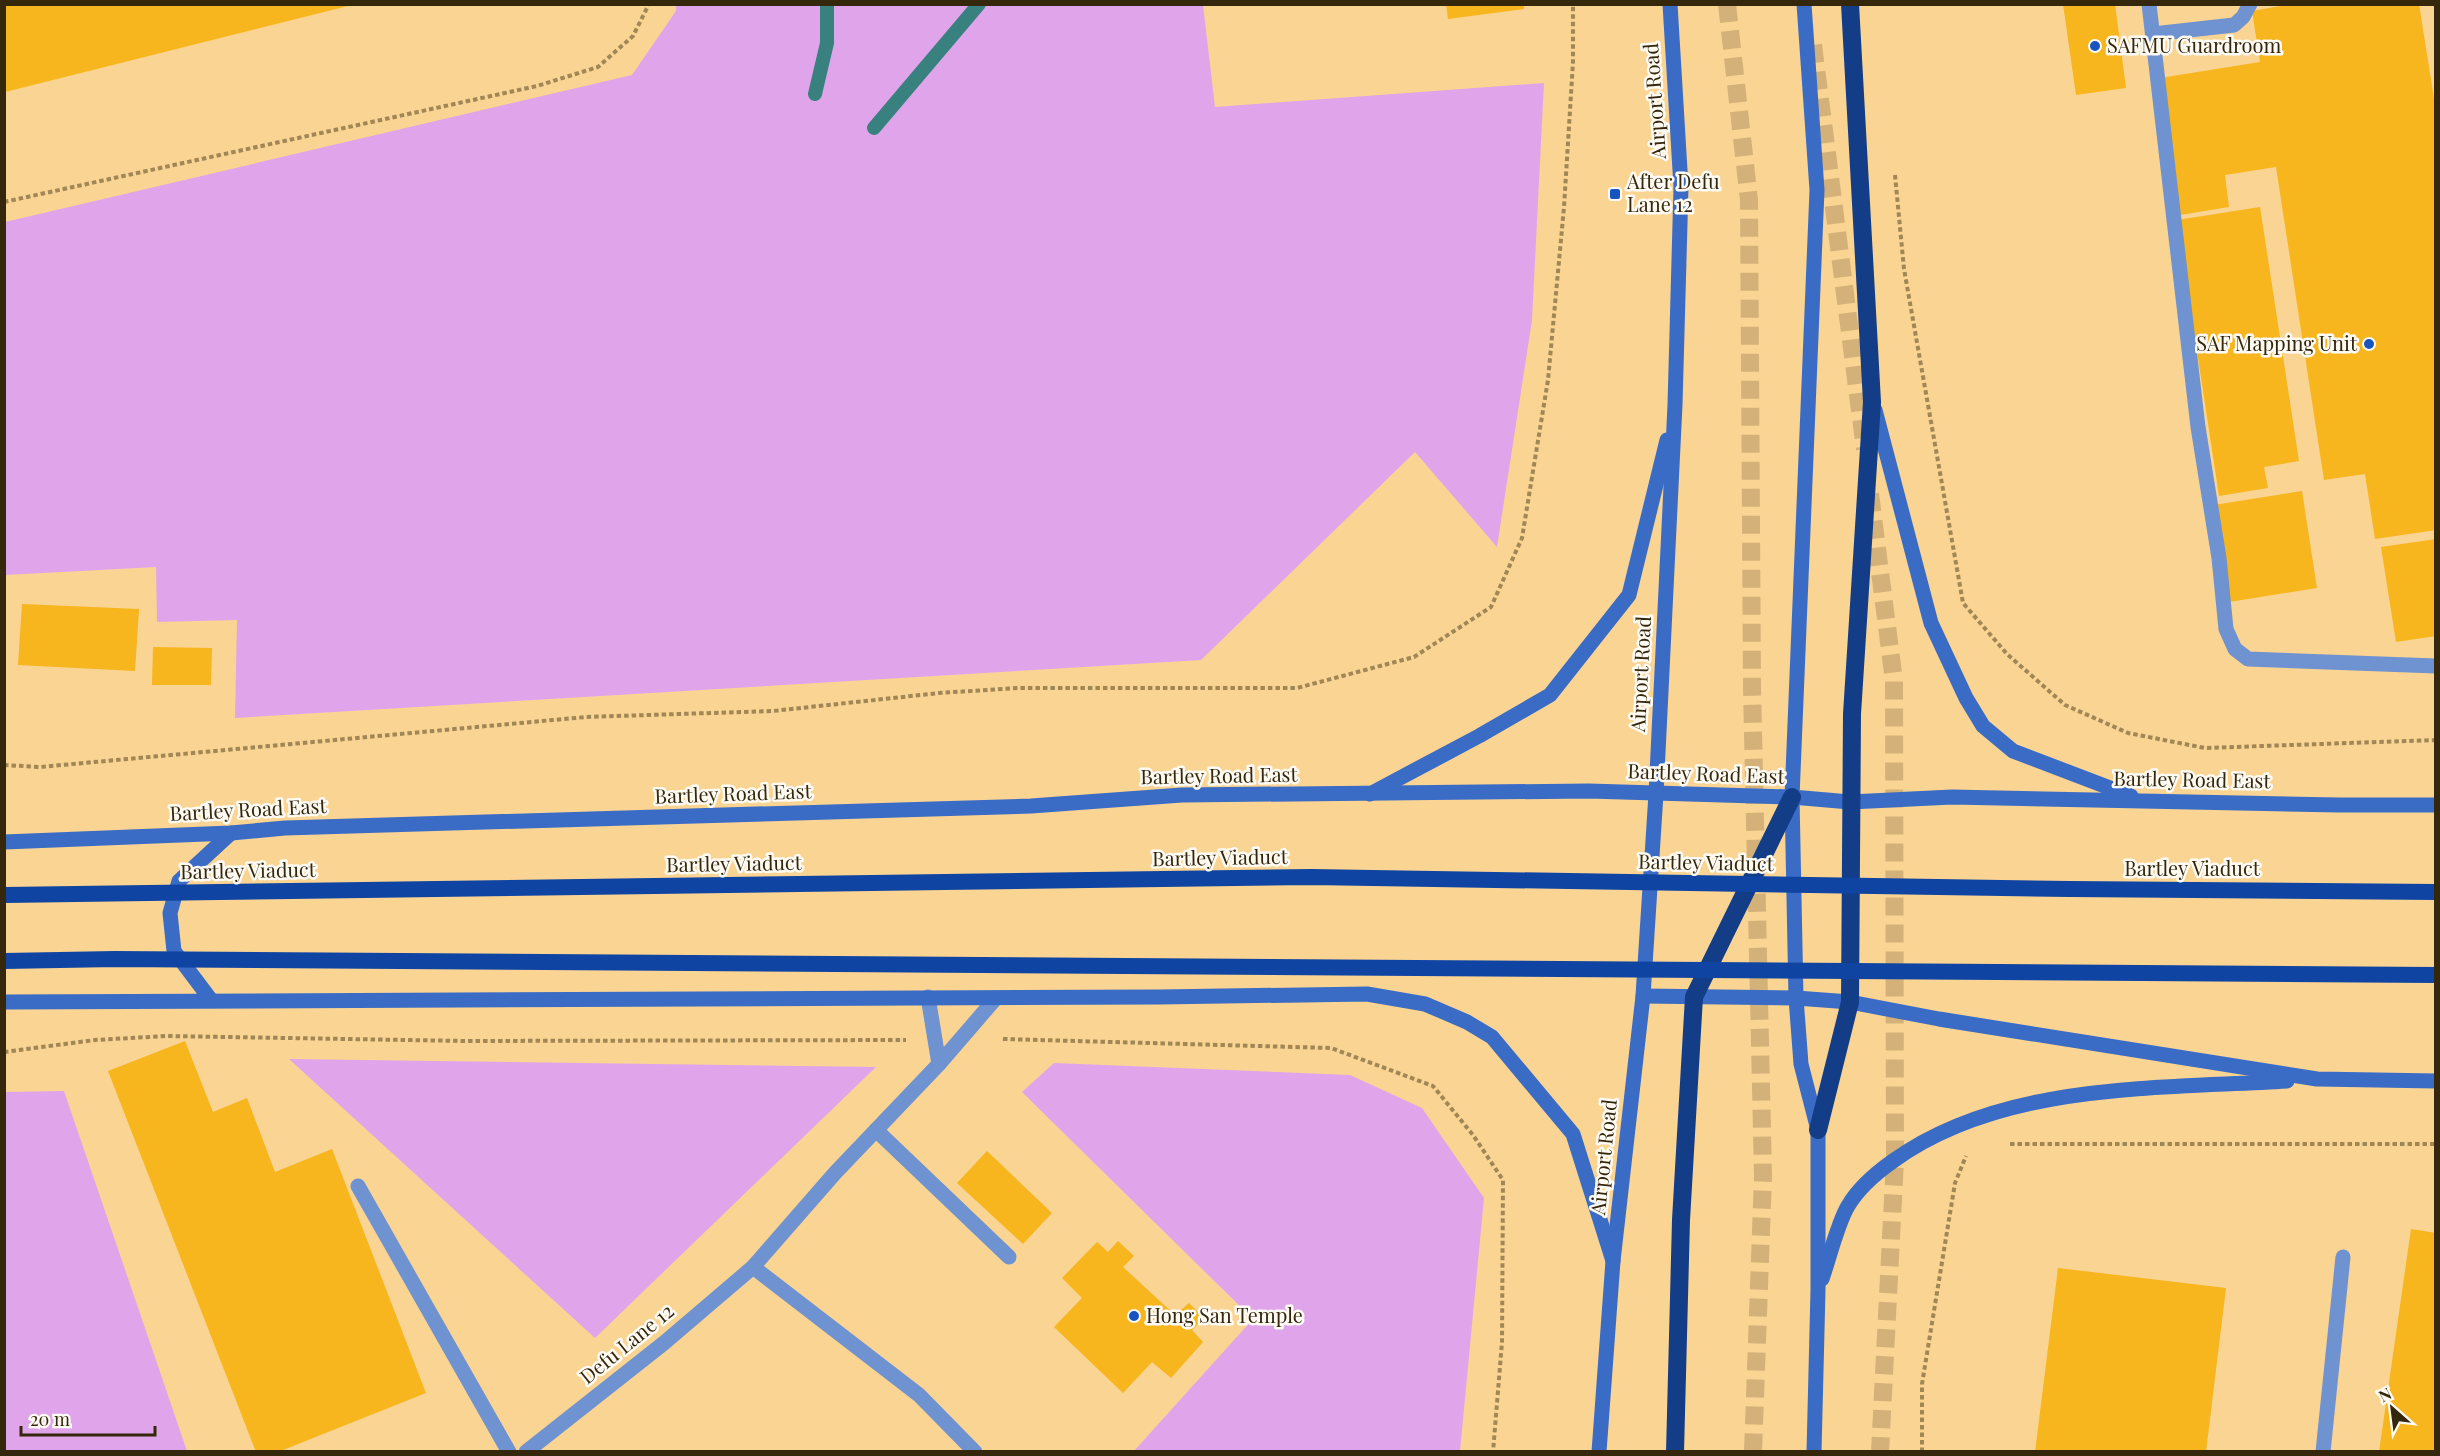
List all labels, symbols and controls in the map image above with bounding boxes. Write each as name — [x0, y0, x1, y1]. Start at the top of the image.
place label: SAFMU Guardroom — [2107, 31, 2282, 58]
marker: SAFMU Guardroom — [2088, 39, 2102, 53]
street label: Airport Road — [1636, 42, 1671, 161]
place label: After Defu Lane 12 — [1626, 167, 1720, 217]
marker: After Defu Lane 12 — [1608, 187, 1622, 201]
place label: SAF Mapping Unit — [2196, 329, 2358, 356]
marker: SAF Mapping Unit — [2362, 337, 2376, 351]
street label: Airport Road — [1623, 615, 1656, 734]
street label: Bartley Road East — [1627, 756, 1786, 789]
street label: Bartley Road East — [1140, 760, 1299, 789]
street label: Bartley Road East — [2113, 764, 2272, 793]
street label: Bartley Road East — [654, 776, 813, 809]
street label: Bartley Road East — [169, 791, 328, 826]
street label: Bartley Viaduct — [1152, 842, 1289, 871]
street label: Bartley Viaduct — [1638, 847, 1775, 876]
street label: Bartley Viaduct — [666, 848, 803, 877]
street label: Bartley Viaduct — [2124, 854, 2261, 881]
street label: Bartley Viaduct — [180, 855, 317, 884]
street label: Airport Road — [1583, 1097, 1622, 1217]
street label: Defu Lane 12 — [573, 1297, 679, 1389]
place label: Hong San Temple — [1146, 1301, 1303, 1328]
marker: Hong San Temple — [1127, 1309, 1141, 1323]
north arrow — [2362, 1378, 2422, 1438]
text: N — [2375, 1382, 2395, 1406]
scale bar — [21, 1399, 154, 1437]
text: 20 m — [30, 1407, 70, 1431]

